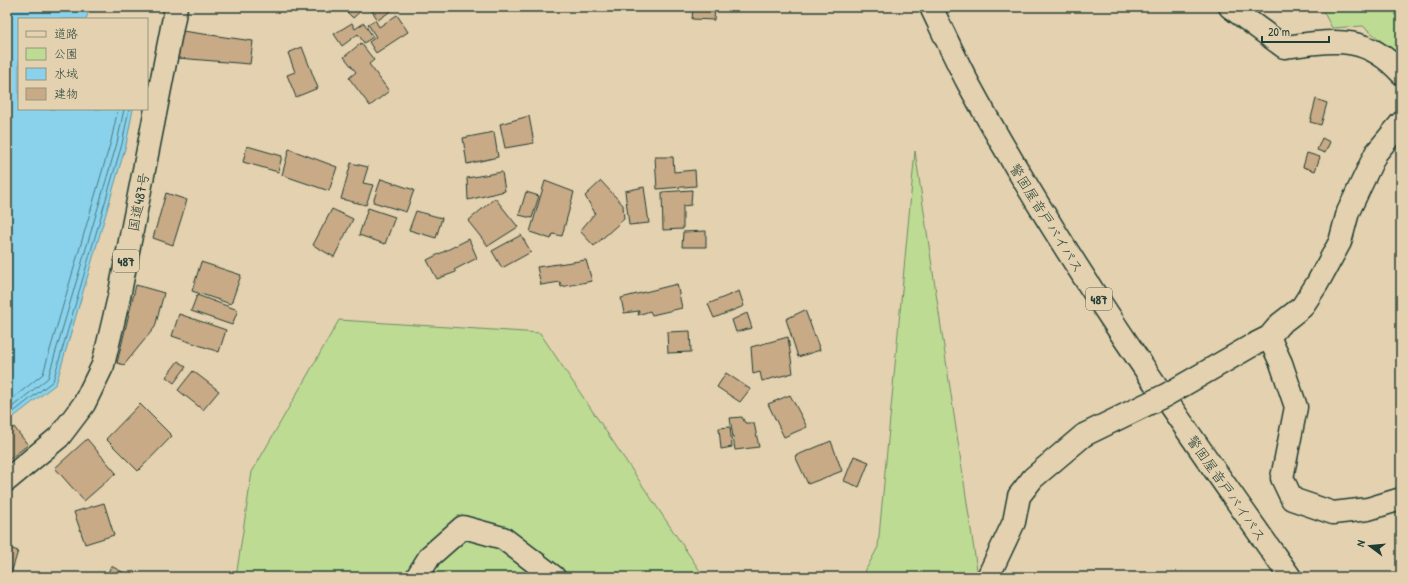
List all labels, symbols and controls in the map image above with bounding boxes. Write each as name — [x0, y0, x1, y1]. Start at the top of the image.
legend — [18, 18, 148, 110]
scale bar — [1262, 18, 1329, 44]
text: 20 m — [1268, 23, 1290, 40]
text: 道路 — [54, 25, 78, 42]
text: 公園 — [54, 45, 78, 62]
text: 水域 — [54, 65, 78, 82]
text: 建物 — [54, 85, 78, 102]
street label: 警固屋音戸バイパス — [1006, 160, 1088, 276]
street label: 国道487号 — [123, 171, 153, 233]
road number: 487 — [113, 250, 139, 272]
road number: 487 — [1086, 288, 1112, 310]
street label: 警固屋音戸バイパス — [1183, 431, 1271, 545]
north arrow — [1350, 526, 1390, 566]
text: N — [1353, 538, 1368, 548]

